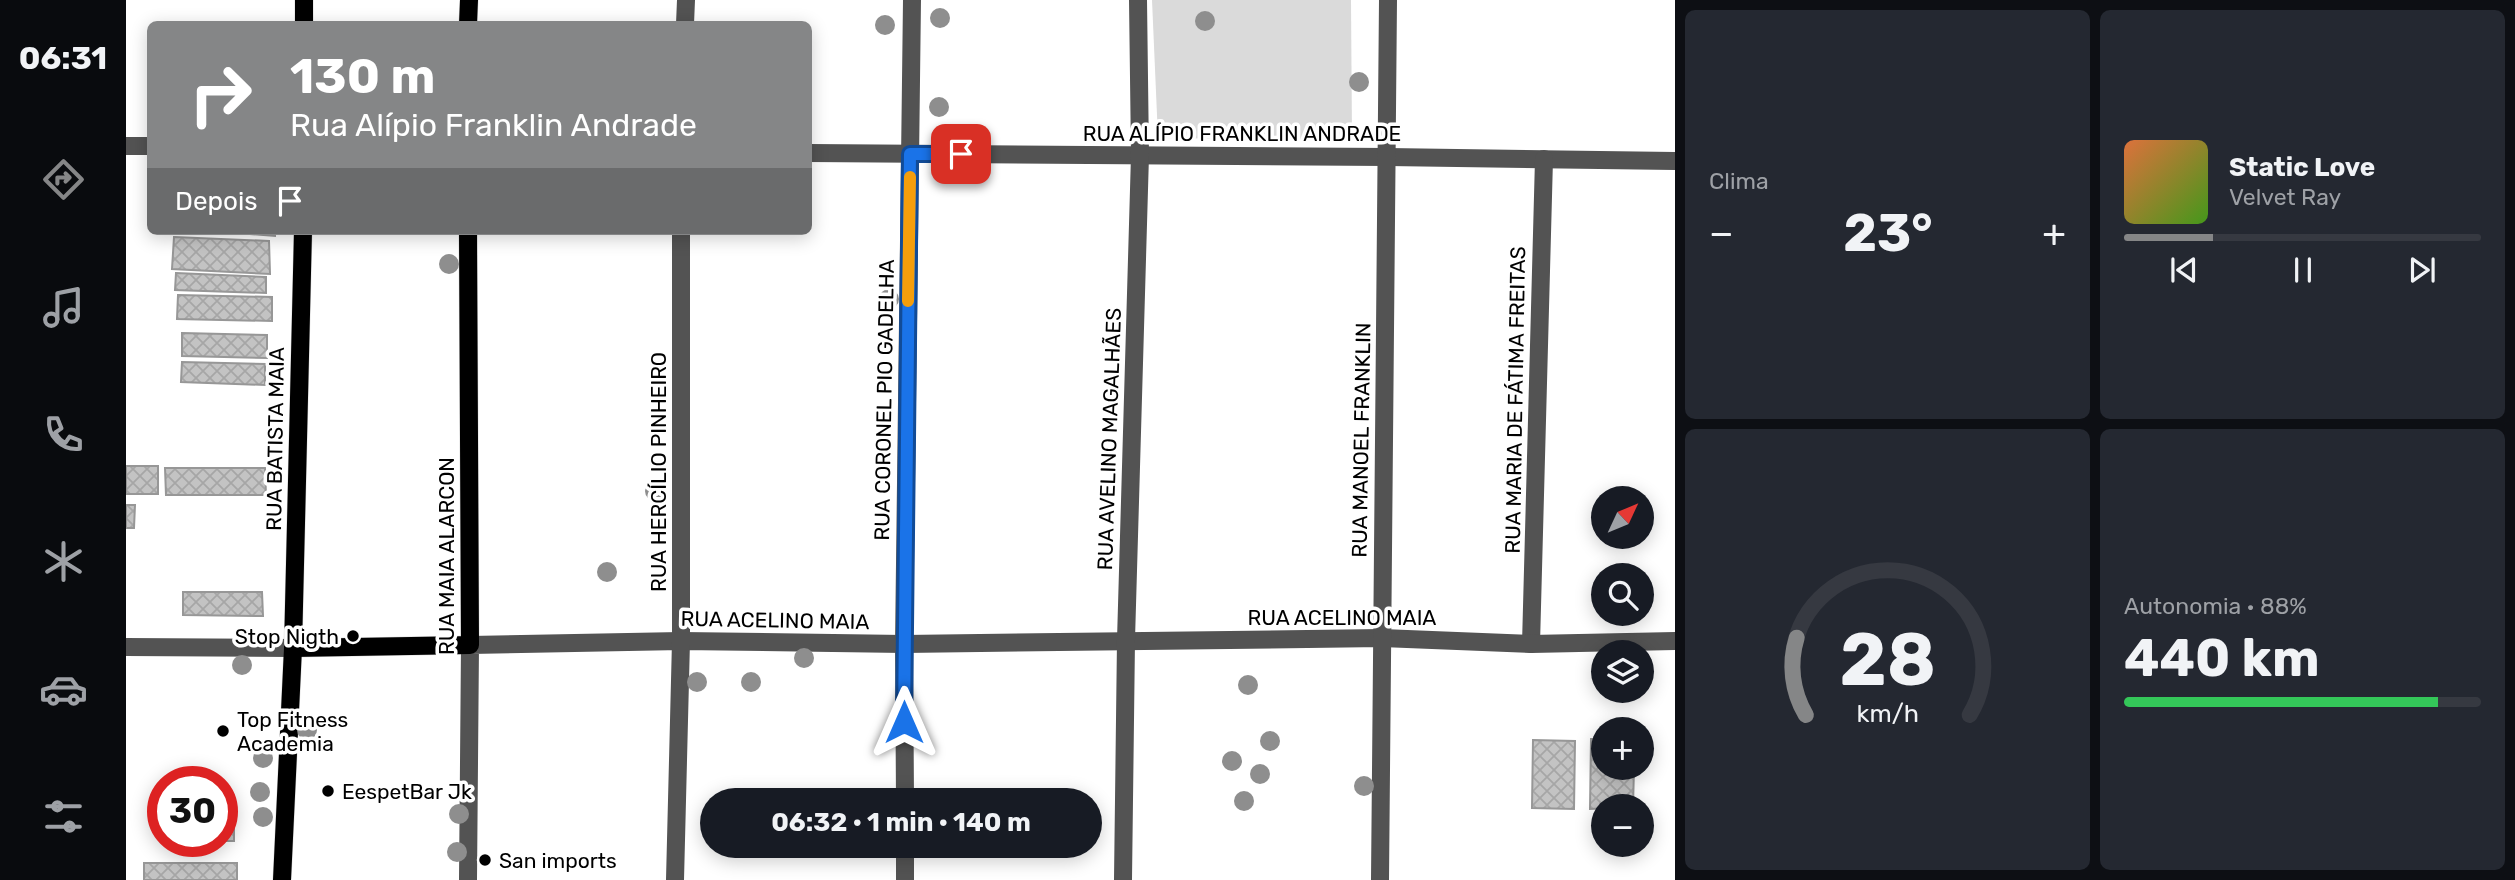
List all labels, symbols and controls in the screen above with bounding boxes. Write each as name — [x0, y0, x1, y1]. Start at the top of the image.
text: 06:31 — [19, 39, 107, 77]
text: 130 m — [290, 47, 435, 105]
icon: right — [175, 49, 266, 140]
text: Rua Alípio Franklin Andrade — [290, 106, 697, 144]
street label: RUA ALÍPIO FRANKLIN ANDRADE — [1083, 121, 1401, 146]
pin — [931, 124, 991, 184]
icon: arrive — [942, 135, 980, 173]
text: Static Love — [2229, 152, 2375, 183]
icon: directions — [39, 155, 88, 204]
text: Clima — [1709, 167, 1769, 195]
icon: arrive — [271, 182, 309, 220]
text: Velvet Ray — [2229, 183, 2341, 211]
text: Depois — [175, 186, 257, 217]
text: 23° — [1843, 202, 1933, 264]
text: − — [1709, 210, 1734, 256]
text: + — [2042, 210, 2066, 256]
street label: RUA MARIA DE FÁTIMA FREITAS — [1500, 246, 1530, 554]
icon: previous — [2165, 251, 2203, 289]
icon: pause — [2284, 251, 2322, 289]
icon: next — [2403, 251, 2441, 289]
street label: RUA CORONEL PIO GADELHA — [869, 259, 899, 541]
icon: music — [39, 283, 88, 332]
street label: RUA AVELINO MAGALHÃES — [1092, 307, 1126, 571]
street label: RUA MANOEL FRANKLIN — [1346, 322, 1376, 558]
street label: RUA BATISTA MAIA — [261, 347, 289, 531]
street label: RUA HERCÍLIO PINHEIRO — [646, 352, 671, 592]
icon: phone — [39, 410, 88, 459]
street label: RUA MAIA ALARCON — [434, 457, 459, 655]
north arrow — [1591, 486, 1654, 550]
map controls — [1591, 486, 1654, 857]
icon: climate — [39, 537, 88, 586]
button: search — [1591, 563, 1654, 626]
text: Autonomia · 88% — [2124, 592, 2307, 620]
street label: RUA ACELINO MAIA — [1248, 605, 1436, 630]
street label: RUA ACELINO MAIA — [680, 606, 870, 634]
text: 28 — [1839, 618, 1936, 704]
place label: Stop Nigth — [235, 624, 339, 649]
text: 440 km — [2124, 627, 2320, 689]
marker: Stop Nigth — [345, 628, 361, 644]
button: layers — [1591, 640, 1654, 703]
icon: car — [39, 665, 88, 714]
position arrow — [867, 685, 941, 759]
text: km/h — [1856, 699, 1919, 728]
place label: Top Fitness Academia — [237, 707, 348, 756]
button: + — [1591, 717, 1654, 780]
marker: Top Fitness Academia — [215, 723, 231, 739]
speed limit sign: 30 — [147, 766, 238, 857]
place label: EespetBar Jk — [342, 779, 472, 804]
marker: EespetBar Jk — [320, 783, 336, 799]
icon: filters — [39, 792, 88, 841]
button: − — [1591, 794, 1654, 857]
text: 06:32 · 1 min · 140 m — [771, 807, 1031, 838]
place label: San imports — [499, 848, 617, 873]
marker: San imports — [477, 852, 493, 868]

